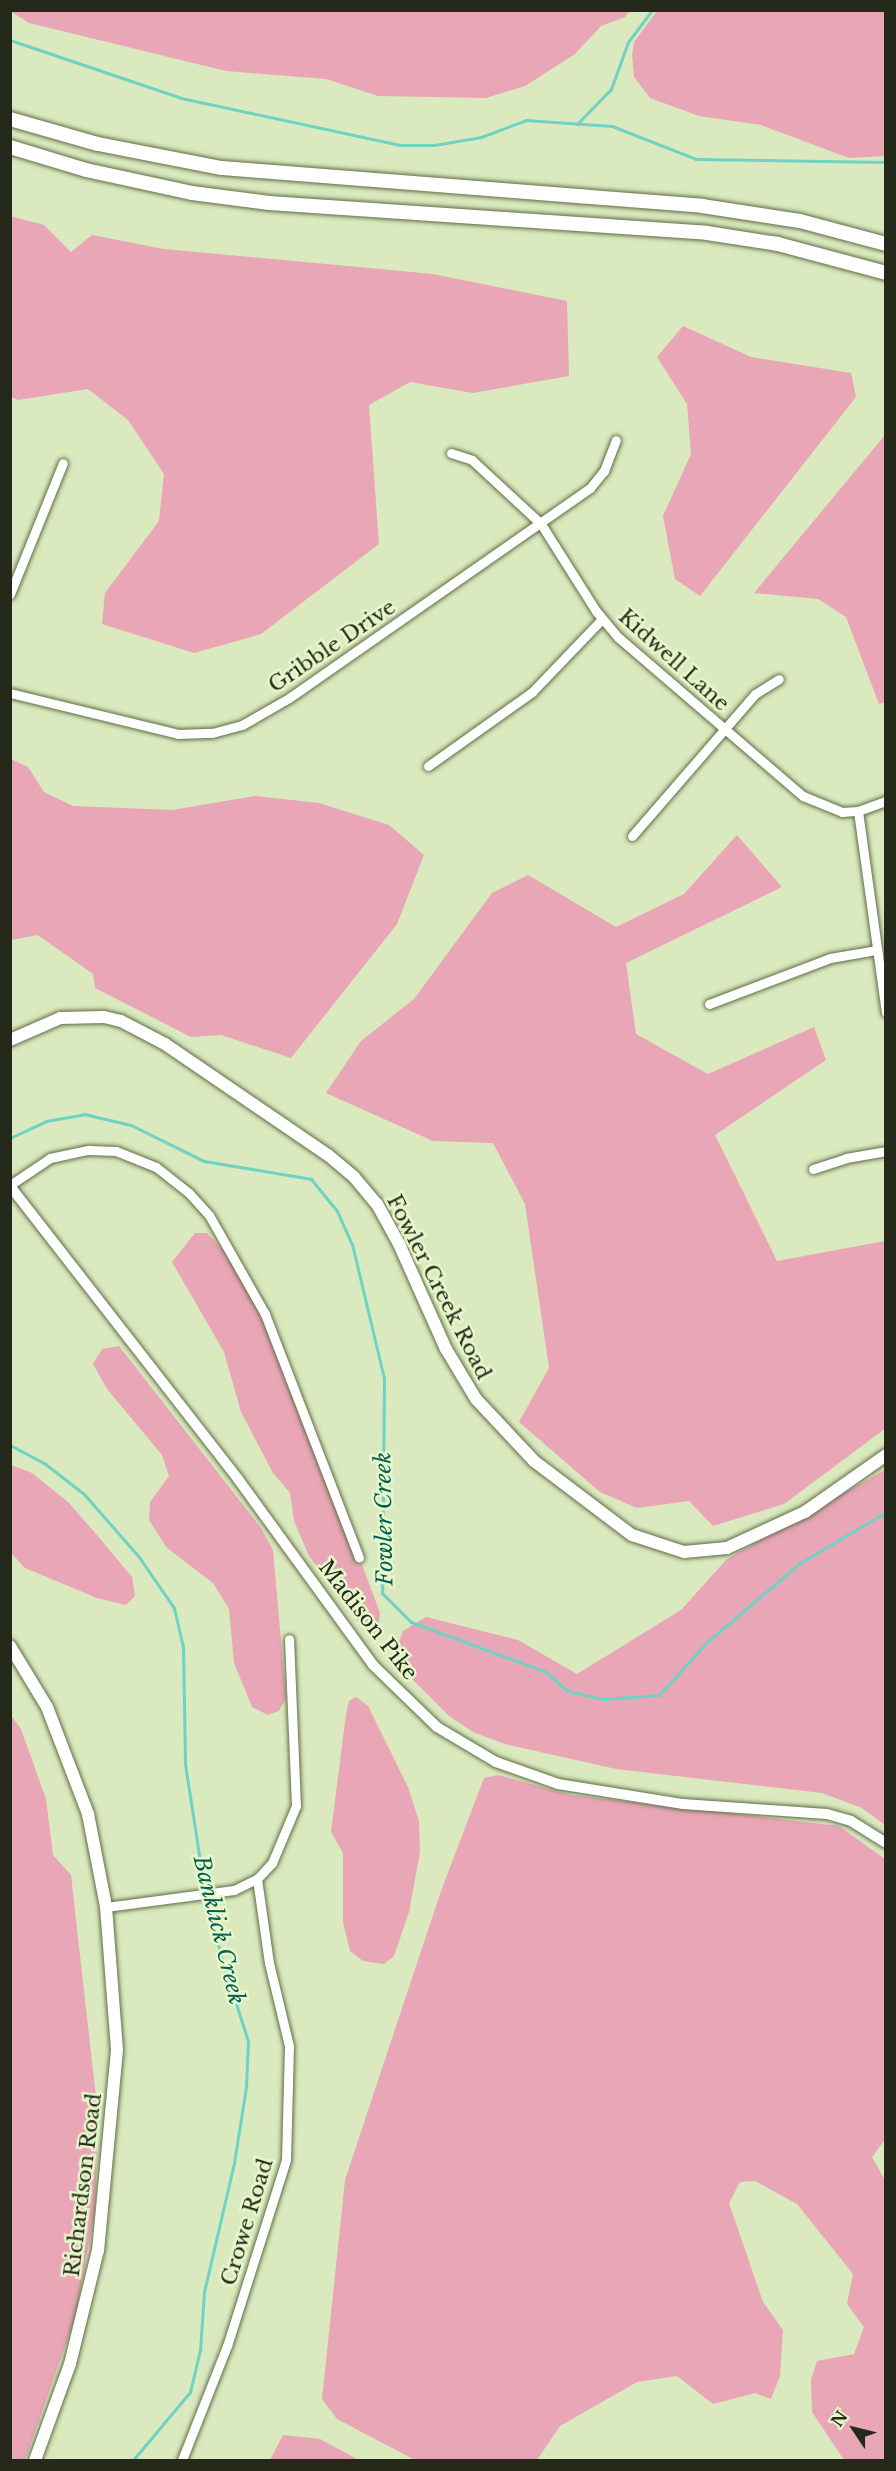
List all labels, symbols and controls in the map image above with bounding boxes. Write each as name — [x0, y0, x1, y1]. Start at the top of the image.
street label: Gribble Drive — [264, 594, 400, 698]
street label: Kidwell Lane — [613, 604, 735, 716]
street label: Fowler Creek Road — [381, 1190, 497, 1384]
water label: Fowler Creek — [370, 1452, 398, 1586]
street label: Madison Pike — [313, 1555, 423, 1685]
water label: Banklick Creek — [188, 1853, 250, 2007]
street label: Richardson Road — [59, 2092, 107, 2278]
street label: Crowe Road — [216, 2155, 278, 2289]
north arrow — [824, 2399, 884, 2459]
text: N — [827, 2407, 852, 2431]

